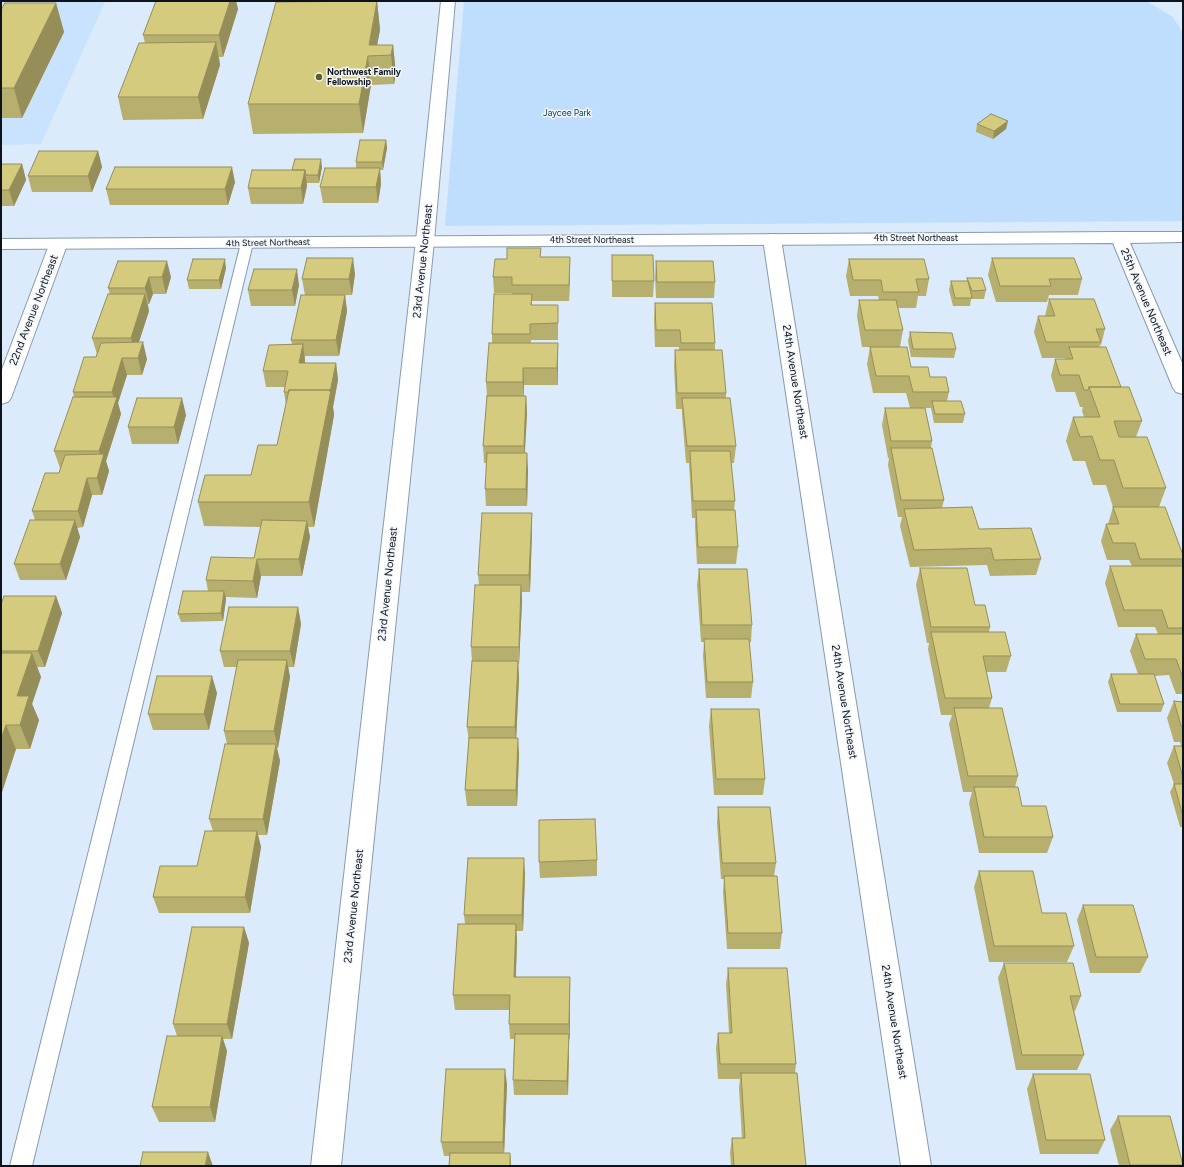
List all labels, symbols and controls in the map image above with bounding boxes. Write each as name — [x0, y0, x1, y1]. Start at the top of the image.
place label: Northwest Family Fellowship — [327, 67, 401, 88]
marker: Northwest Family Fellowship — [314, 72, 324, 82]
park label: Jaycee Park — [543, 108, 591, 118]
street label: 23rd Avenue Northeast — [410, 203, 436, 319]
street label: 4th Street Northeast — [874, 233, 958, 243]
street label: 4th Street Northeast — [550, 235, 634, 245]
street label: 4th Street Northeast — [226, 237, 310, 249]
street label: 25th Avenue Northeast — [1117, 246, 1175, 358]
street label: 22nd Avenue Northeast — [7, 253, 61, 367]
street label: 24th Avenue Northeast — [779, 324, 811, 440]
street label: 23rd Avenue Northeast — [375, 526, 401, 642]
street label: 24th Avenue Northeast — [828, 644, 860, 760]
street label: 23rd Avenue Northeast — [341, 848, 367, 964]
street label: 24th Avenue Northeast — [878, 964, 910, 1080]

